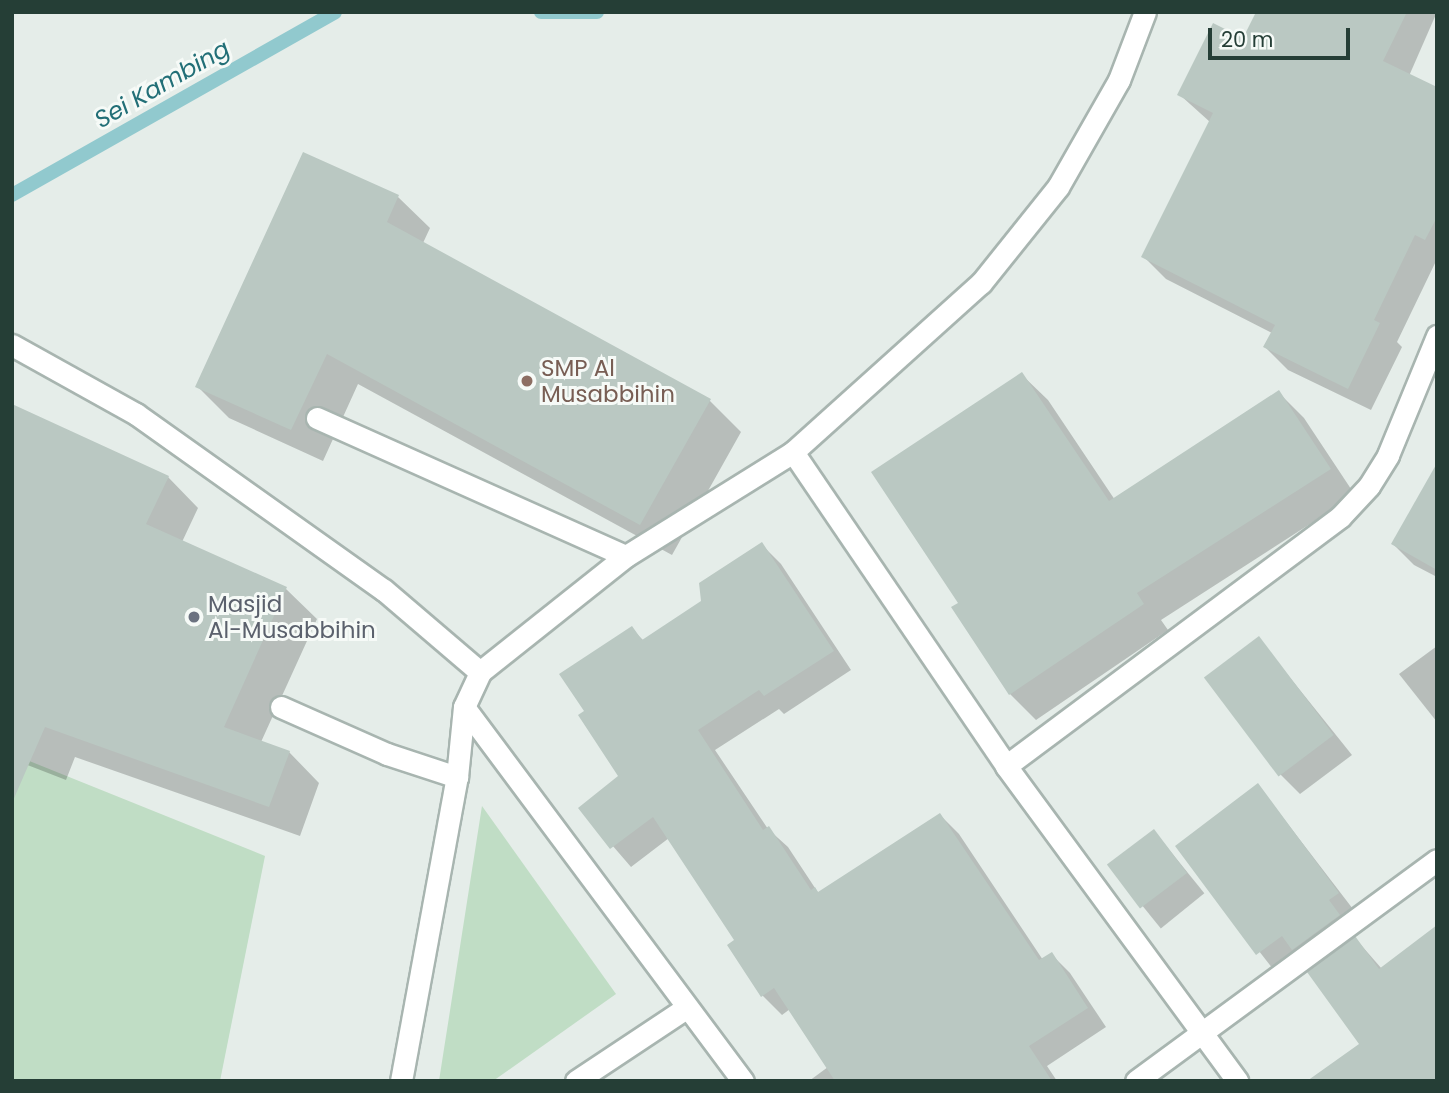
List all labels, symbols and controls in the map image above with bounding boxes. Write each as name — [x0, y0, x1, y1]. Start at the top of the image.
scale bar — [1211, 14, 1353, 58]
text: 20 m — [1221, 25, 1274, 54]
water label: Sei Kambing — [89, 34, 235, 134]
place label: SMP Al Musabbihin — [541, 354, 675, 408]
marker: SMP Al Musabbihin — [519, 373, 535, 389]
place label: Masjid Al-Musabbihin — [208, 590, 376, 644]
marker: Masjid Al-Musabbihin — [186, 609, 202, 625]

